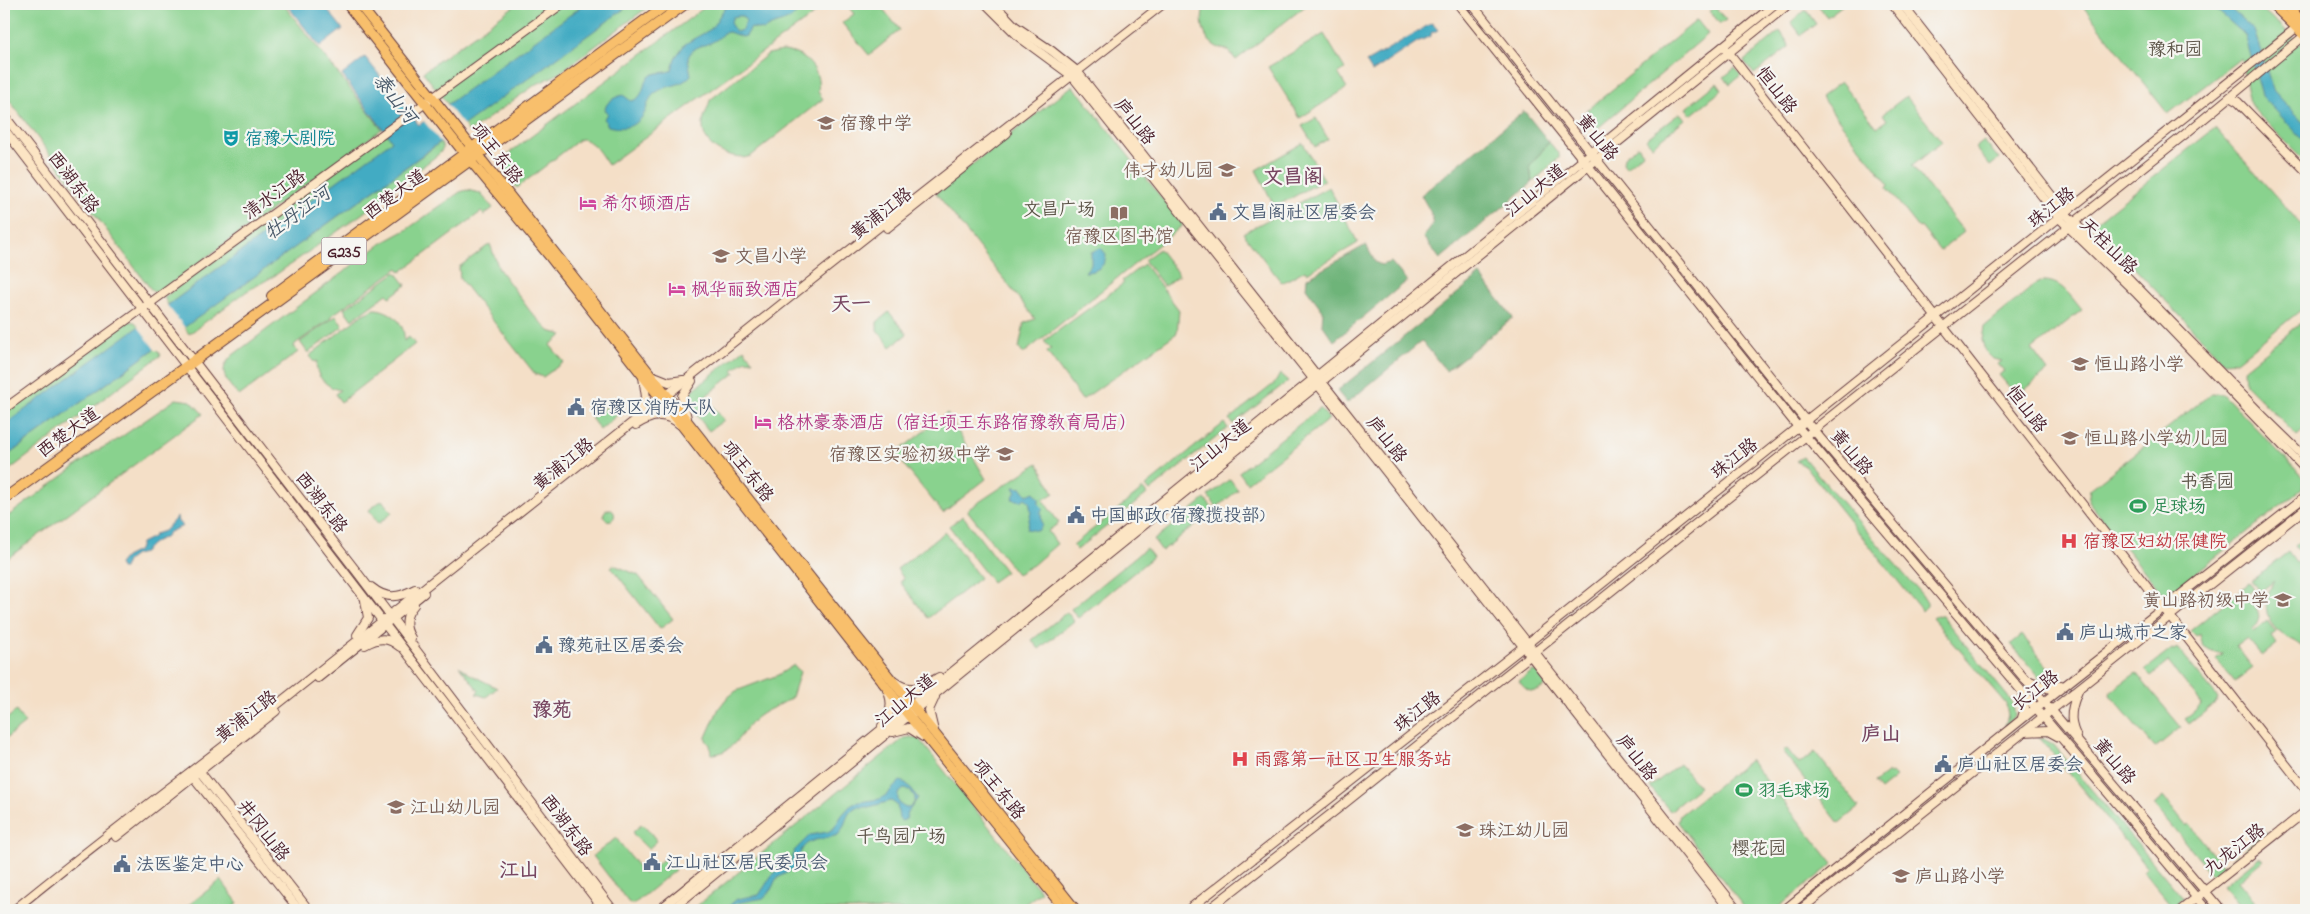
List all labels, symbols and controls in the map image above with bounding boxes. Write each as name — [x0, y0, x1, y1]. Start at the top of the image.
park label: 豫和园 — [2148, 38, 2202, 64]
street label: 恒山路 — [1749, 62, 1802, 121]
water label: 泰山河 — [366, 69, 424, 133]
street label: 庐山路 — [1107, 93, 1160, 152]
street label: 黄山路 — [1569, 109, 1624, 167]
place label: 宿豫中学 — [840, 112, 912, 138]
school or university icon: 宿豫中学 — [816, 113, 836, 133]
street label: 项王东路 — [463, 118, 528, 191]
place label: 宿豫大剧院 — [245, 127, 335, 153]
theatre icon: 宿豫大剧院 — [221, 128, 241, 148]
street label: 西湖东路 — [40, 147, 104, 220]
place label: 伟才幼儿园 — [1123, 159, 1213, 185]
street label: 江山大道 — [1500, 159, 1572, 224]
school or university icon: 伟才幼儿园 — [1217, 160, 1237, 180]
street label: 清水江路 — [238, 164, 312, 227]
street label: 西楚大道 — [359, 164, 433, 227]
district label: 文昌阁 — [1263, 164, 1323, 193]
water label: 牡丹江河 — [260, 179, 340, 247]
street label: 黄浦江路 — [846, 182, 919, 247]
street label: 珠江路 — [2023, 182, 2082, 235]
place label: 希尔顿酒店 — [602, 192, 692, 218]
hotel icon: 希尔顿酒店 — [578, 193, 598, 213]
park label: 文昌广场 — [1023, 198, 1095, 224]
place label: 文昌阁社区居委会 — [1232, 201, 1376, 227]
public building icon: 文昌阁社区居委会 — [1208, 202, 1228, 222]
library icon: 宿豫区图书馆 — [1109, 203, 1129, 223]
street label: 天柱山路 — [2073, 213, 2143, 282]
place label: 宿豫区图书馆 — [1065, 225, 1173, 251]
road number: G235 — [322, 238, 366, 264]
place label: 文昌小学 — [735, 245, 807, 271]
school or university icon: 文昌小学 — [711, 246, 731, 266]
place label: 枫华丽致酒店 — [691, 278, 799, 304]
hotel icon: 枫华丽致酒店 — [667, 279, 687, 299]
district label: 天一 — [831, 291, 871, 320]
place label: 恒山路小学 — [2094, 353, 2184, 379]
school or university icon: 恒山路小学 — [2070, 354, 2090, 374]
street label: 恒山路 — [1999, 381, 2052, 440]
place label: 宿豫区消防大队 — [590, 396, 716, 422]
public building icon: 宿豫区消防大队 — [566, 397, 586, 417]
street label: 西楚大道 — [32, 402, 106, 465]
place label: 格林豪泰酒店（宿迁项王东路宿豫教育局店） — [777, 411, 1137, 437]
street label: 庐山路 — [1359, 411, 1412, 470]
hotel icon: 格林豪泰酒店（宿迁项王东路宿豫教育局店） — [753, 412, 773, 432]
street label: 江山大道 — [1185, 414, 1257, 479]
street label: 黄山路 — [1823, 424, 1878, 482]
place label: 恒山路小学幼儿园 — [2084, 427, 2228, 453]
school or university icon: 恒山路小学幼儿园 — [2060, 428, 2080, 448]
street label: 黄浦江路 — [528, 433, 600, 498]
street label: 珠江路 — [1706, 433, 1765, 486]
street label: 项王东路 — [714, 436, 779, 509]
place label: 宿豫区实验初级中学 — [829, 443, 991, 469]
school or university icon: 宿豫区实验初级中学 — [995, 444, 1015, 464]
street label: 西湖东路 — [288, 467, 353, 540]
park label: 书香园 — [2180, 470, 2234, 496]
place label: 足球场 — [2152, 495, 2206, 521]
sports icon: 足球场 — [2128, 496, 2148, 516]
place label: 中国邮政(宿豫揽投部) — [1090, 504, 1265, 530]
public building icon: 中国邮政(宿豫揽投部) — [1066, 505, 1086, 525]
place label: 宿豫区妇幼保健院 — [2083, 530, 2227, 556]
hospital icon: 宿豫区妇幼保健院 — [2059, 531, 2079, 551]
place label: 黄山路初级中学 — [2143, 589, 2269, 615]
school or university icon: 黄山路初级中学 — [2273, 590, 2293, 610]
place label: 庐山城市之家 — [2079, 621, 2187, 647]
public building icon: 庐山城市之家 — [2055, 622, 2075, 642]
place label: 豫苑社区居委会 — [558, 634, 684, 660]
public building icon: 豫苑社区居委会 — [534, 635, 554, 655]
street label: 长江路 — [2007, 665, 2066, 718]
street label: 江山大道 — [870, 668, 942, 735]
street label: 黄浦江路 — [211, 685, 284, 750]
street label: 珠江路 — [1389, 686, 1448, 739]
district label: 豫苑 — [532, 697, 572, 726]
district label: 庐山 — [1861, 721, 1901, 750]
street label: 庐山路 — [1609, 729, 1662, 788]
street label: 黄山路 — [2086, 733, 2141, 791]
place label: 雨露第一社区卫生服务站 — [1254, 748, 1452, 774]
hospital icon: 雨露第一社区卫生服务站 — [1230, 749, 1250, 769]
place label: 庐山社区居委会 — [1957, 753, 2083, 779]
street label: 项王东路 — [965, 754, 1030, 826]
public building icon: 庐山社区居委会 — [1933, 754, 1953, 774]
place label: 羽毛球场 — [1758, 779, 1830, 805]
sports icon: 羽毛球场 — [1734, 780, 1754, 800]
street label: 西湖东路 — [533, 790, 597, 863]
street label: 井冈山路 — [230, 795, 295, 868]
place label: 江山幼儿园 — [410, 796, 500, 822]
school or university icon: 江山幼儿园 — [386, 797, 406, 817]
street label: 九龙江路 — [2199, 818, 2272, 883]
place label: 珠江幼儿园 — [1479, 819, 1569, 845]
school or university icon: 珠江幼儿园 — [1455, 820, 1475, 840]
park label: 千鸟园广场 — [856, 825, 946, 851]
park label: 樱花园 — [1732, 837, 1786, 863]
place label: 江山社区居民委员会 — [666, 851, 828, 877]
public building icon: 江山社区居民委员会 — [642, 852, 662, 872]
place label: 法医鉴定中心 — [136, 853, 244, 879]
public building icon: 法医鉴定中心 — [112, 854, 132, 874]
district label: 江山 — [499, 857, 539, 886]
place label: 庐山路小学 — [1915, 865, 2005, 891]
school or university icon: 庐山路小学 — [1891, 866, 1911, 886]

